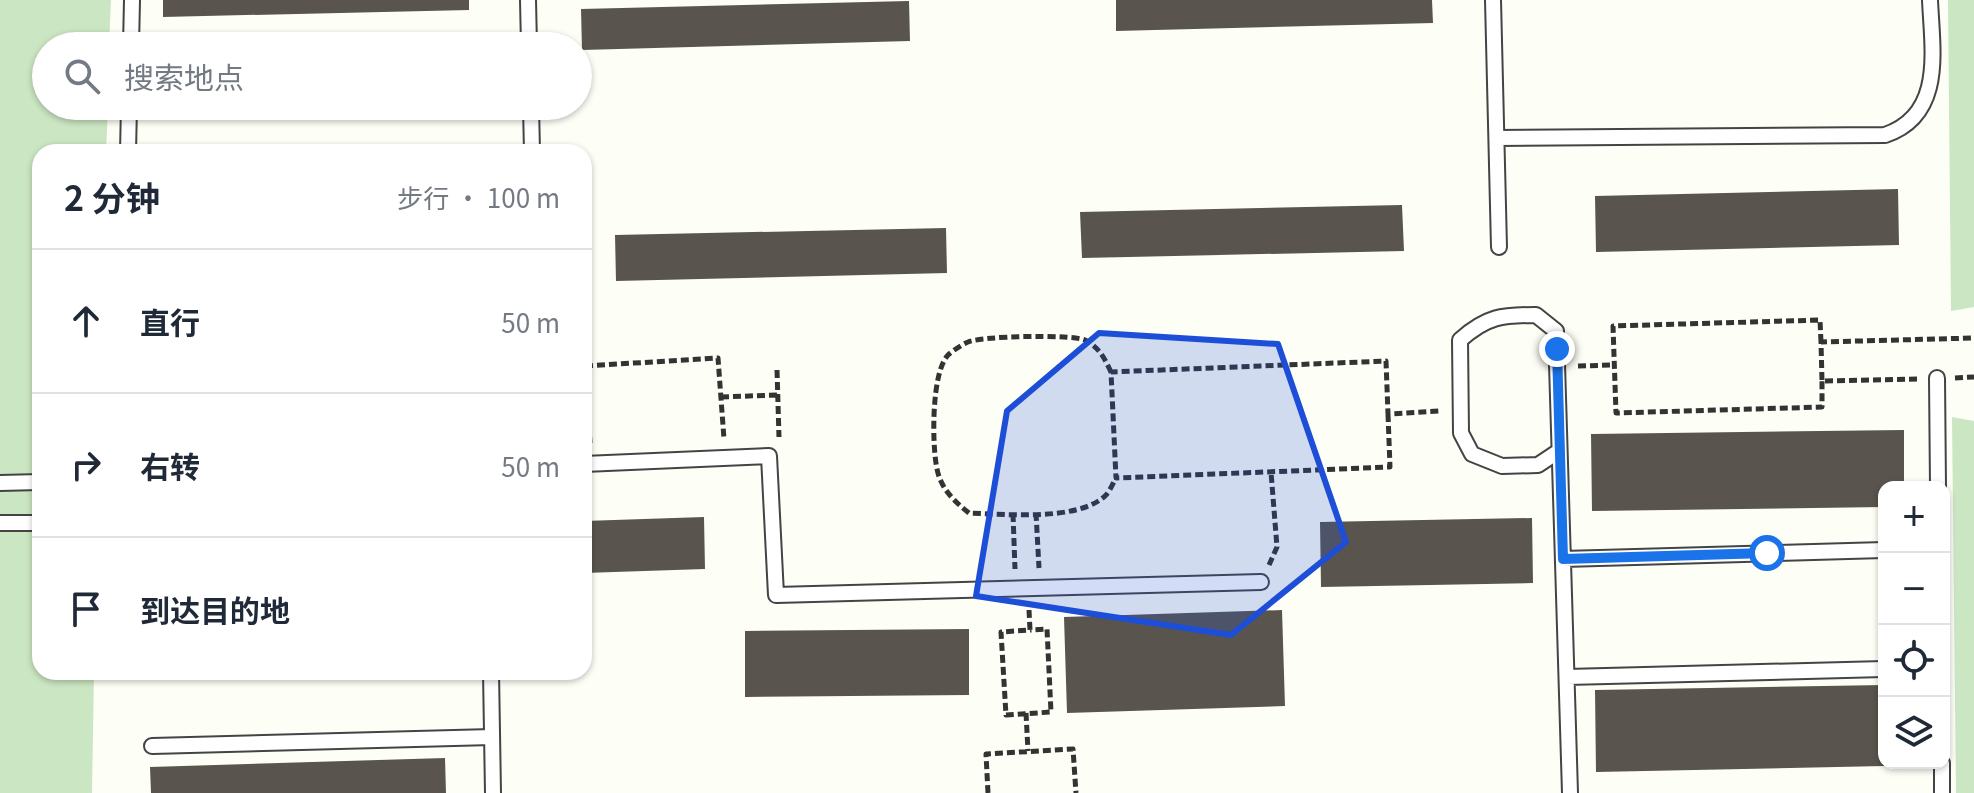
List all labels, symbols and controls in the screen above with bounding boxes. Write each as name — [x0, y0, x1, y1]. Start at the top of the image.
search box — [32, 32, 592, 120]
icon: search — [60, 54, 104, 98]
text: 搜索地点 — [124, 54, 244, 98]
text: 2 分钟 — [64, 172, 160, 221]
text: 步行 · 100 m — [397, 178, 560, 215]
icon: ahead — [64, 299, 108, 343]
text: 直行 — [140, 299, 200, 343]
text: 50 m — [501, 303, 560, 340]
route end — [1539, 331, 1575, 367]
icon: right — [64, 443, 108, 487]
text: 右转 — [140, 443, 200, 487]
text: 50 m — [501, 447, 560, 484]
map controls — [1878, 481, 1950, 769]
button: + — [1878, 481, 1950, 553]
route start — [1749, 535, 1785, 571]
button: − — [1878, 553, 1950, 625]
icon: arrive — [64, 587, 108, 631]
text: 到达目的地 — [140, 587, 290, 631]
button: locate — [1878, 625, 1950, 697]
button: layers — [1878, 697, 1950, 769]

